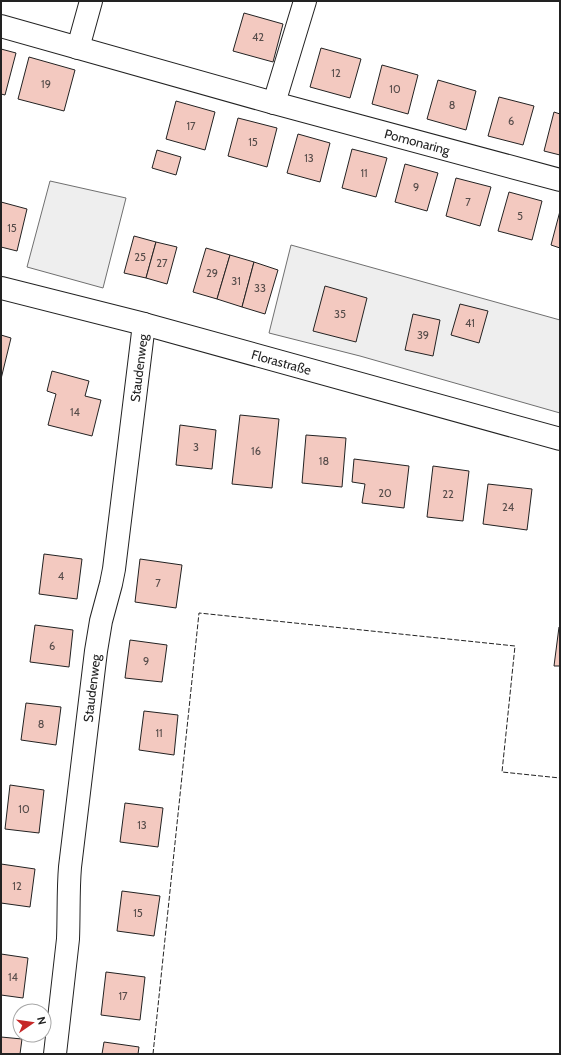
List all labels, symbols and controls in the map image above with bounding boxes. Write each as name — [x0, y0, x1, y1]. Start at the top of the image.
house number: 42 — [252, 30, 264, 44]
house number: 12 — [331, 66, 341, 80]
house number: 19 — [41, 77, 51, 91]
house number: 10 — [389, 82, 401, 96]
house number: 8 — [449, 98, 455, 112]
house number: 6 — [508, 114, 514, 128]
house number: 17 — [186, 119, 196, 133]
street label: Pomonaring — [383, 125, 452, 158]
house number: 15 — [248, 135, 258, 149]
house number: 13 — [304, 151, 314, 165]
house number: 11 — [360, 166, 368, 180]
house number: 9 — [413, 180, 419, 194]
house number: 7 — [465, 195, 471, 209]
house number: 5 — [517, 209, 523, 223]
house number: 15 — [7, 221, 17, 235]
house number: 25 — [134, 250, 146, 264]
house number: 27 — [156, 256, 168, 270]
house number: 29 — [206, 266, 218, 280]
house number: 31 — [231, 274, 241, 288]
house number: 33 — [254, 281, 266, 295]
house number: 35 — [334, 307, 346, 321]
house number: 41 — [465, 316, 475, 330]
house number: 39 — [417, 328, 429, 342]
street label: Staudenweg — [127, 332, 151, 403]
street label: Florastraße — [250, 346, 313, 378]
house number: 14 — [70, 405, 81, 419]
house number: 3 — [193, 440, 199, 454]
house number: 16 — [251, 444, 261, 458]
house number: 18 — [319, 454, 329, 468]
house number: 20 — [378, 486, 392, 500]
house number: 22 — [442, 487, 454, 501]
house number: 24 — [502, 500, 515, 514]
house number: 4 — [58, 569, 65, 583]
house number: 7 — [155, 576, 161, 590]
house number: 6 — [49, 639, 55, 653]
street label: Staudenweg — [80, 653, 104, 723]
house number: 9 — [143, 654, 149, 668]
house number: 8 — [38, 717, 44, 731]
house number: 11 — [155, 726, 163, 740]
house number: 10 — [18, 802, 30, 816]
house number: 13 — [137, 818, 147, 832]
house number: 12 — [12, 879, 22, 893]
house number: 15 — [133, 906, 143, 920]
house number: 14 — [8, 970, 19, 984]
house number: 17 — [118, 989, 128, 1003]
north arrow — [12, 1003, 52, 1043]
text: N — [34, 1015, 49, 1026]

